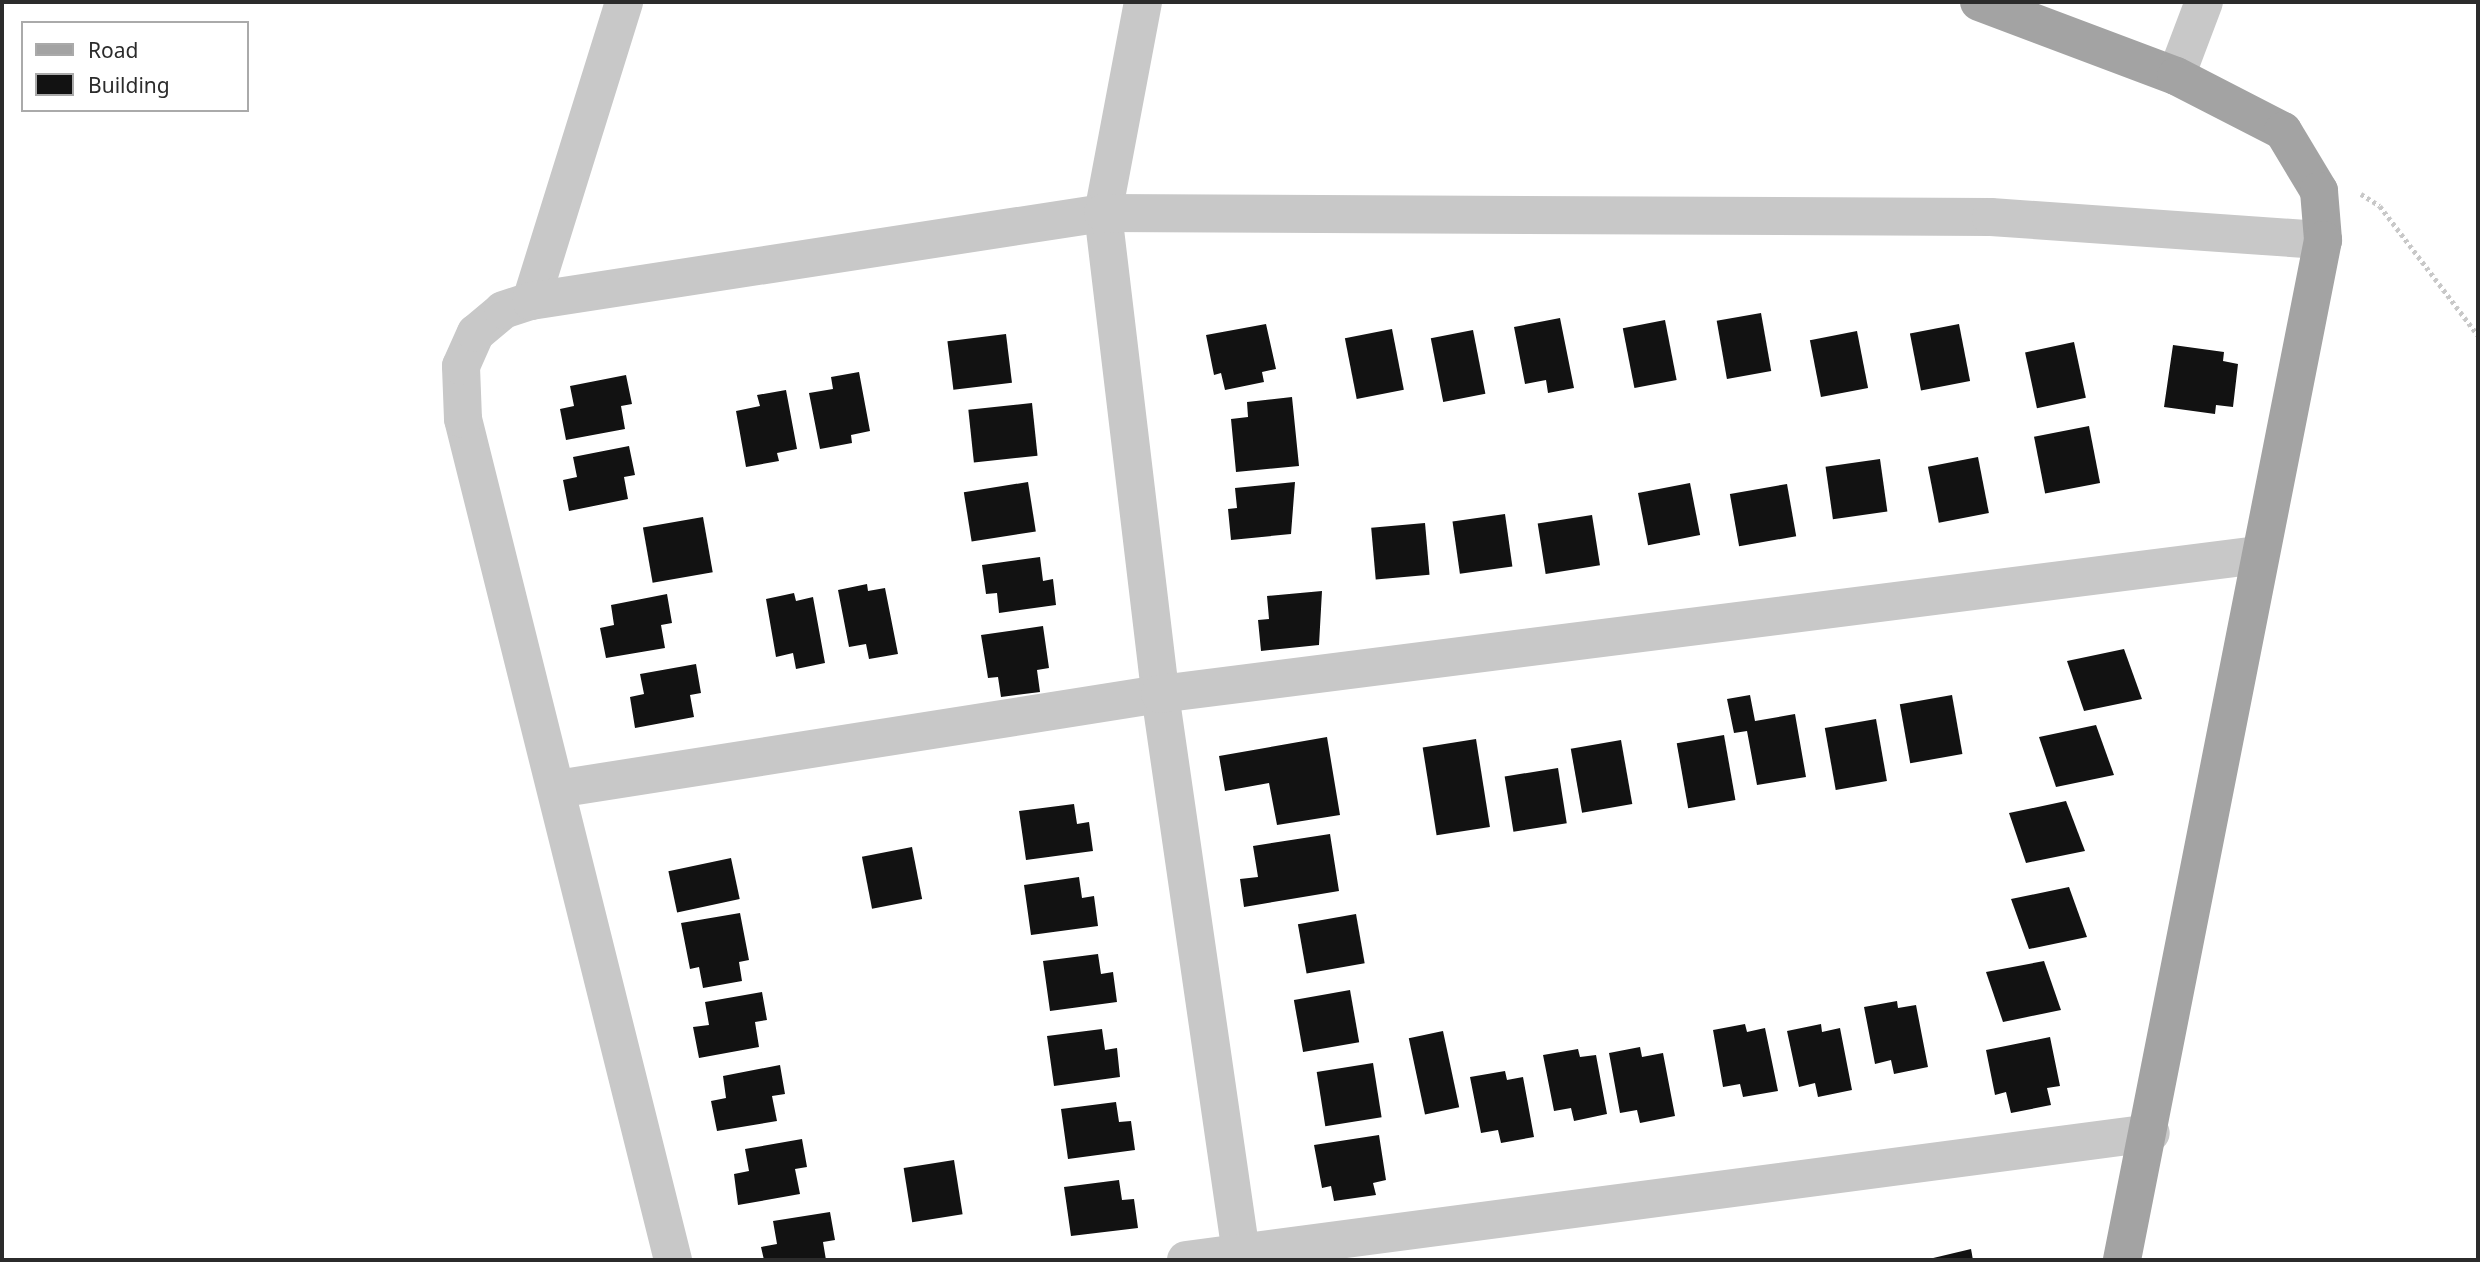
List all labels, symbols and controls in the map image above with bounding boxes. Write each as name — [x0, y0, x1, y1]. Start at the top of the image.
legend — [21, 21, 248, 112]
text: Road — [88, 36, 138, 64]
text: Building — [88, 71, 170, 99]

